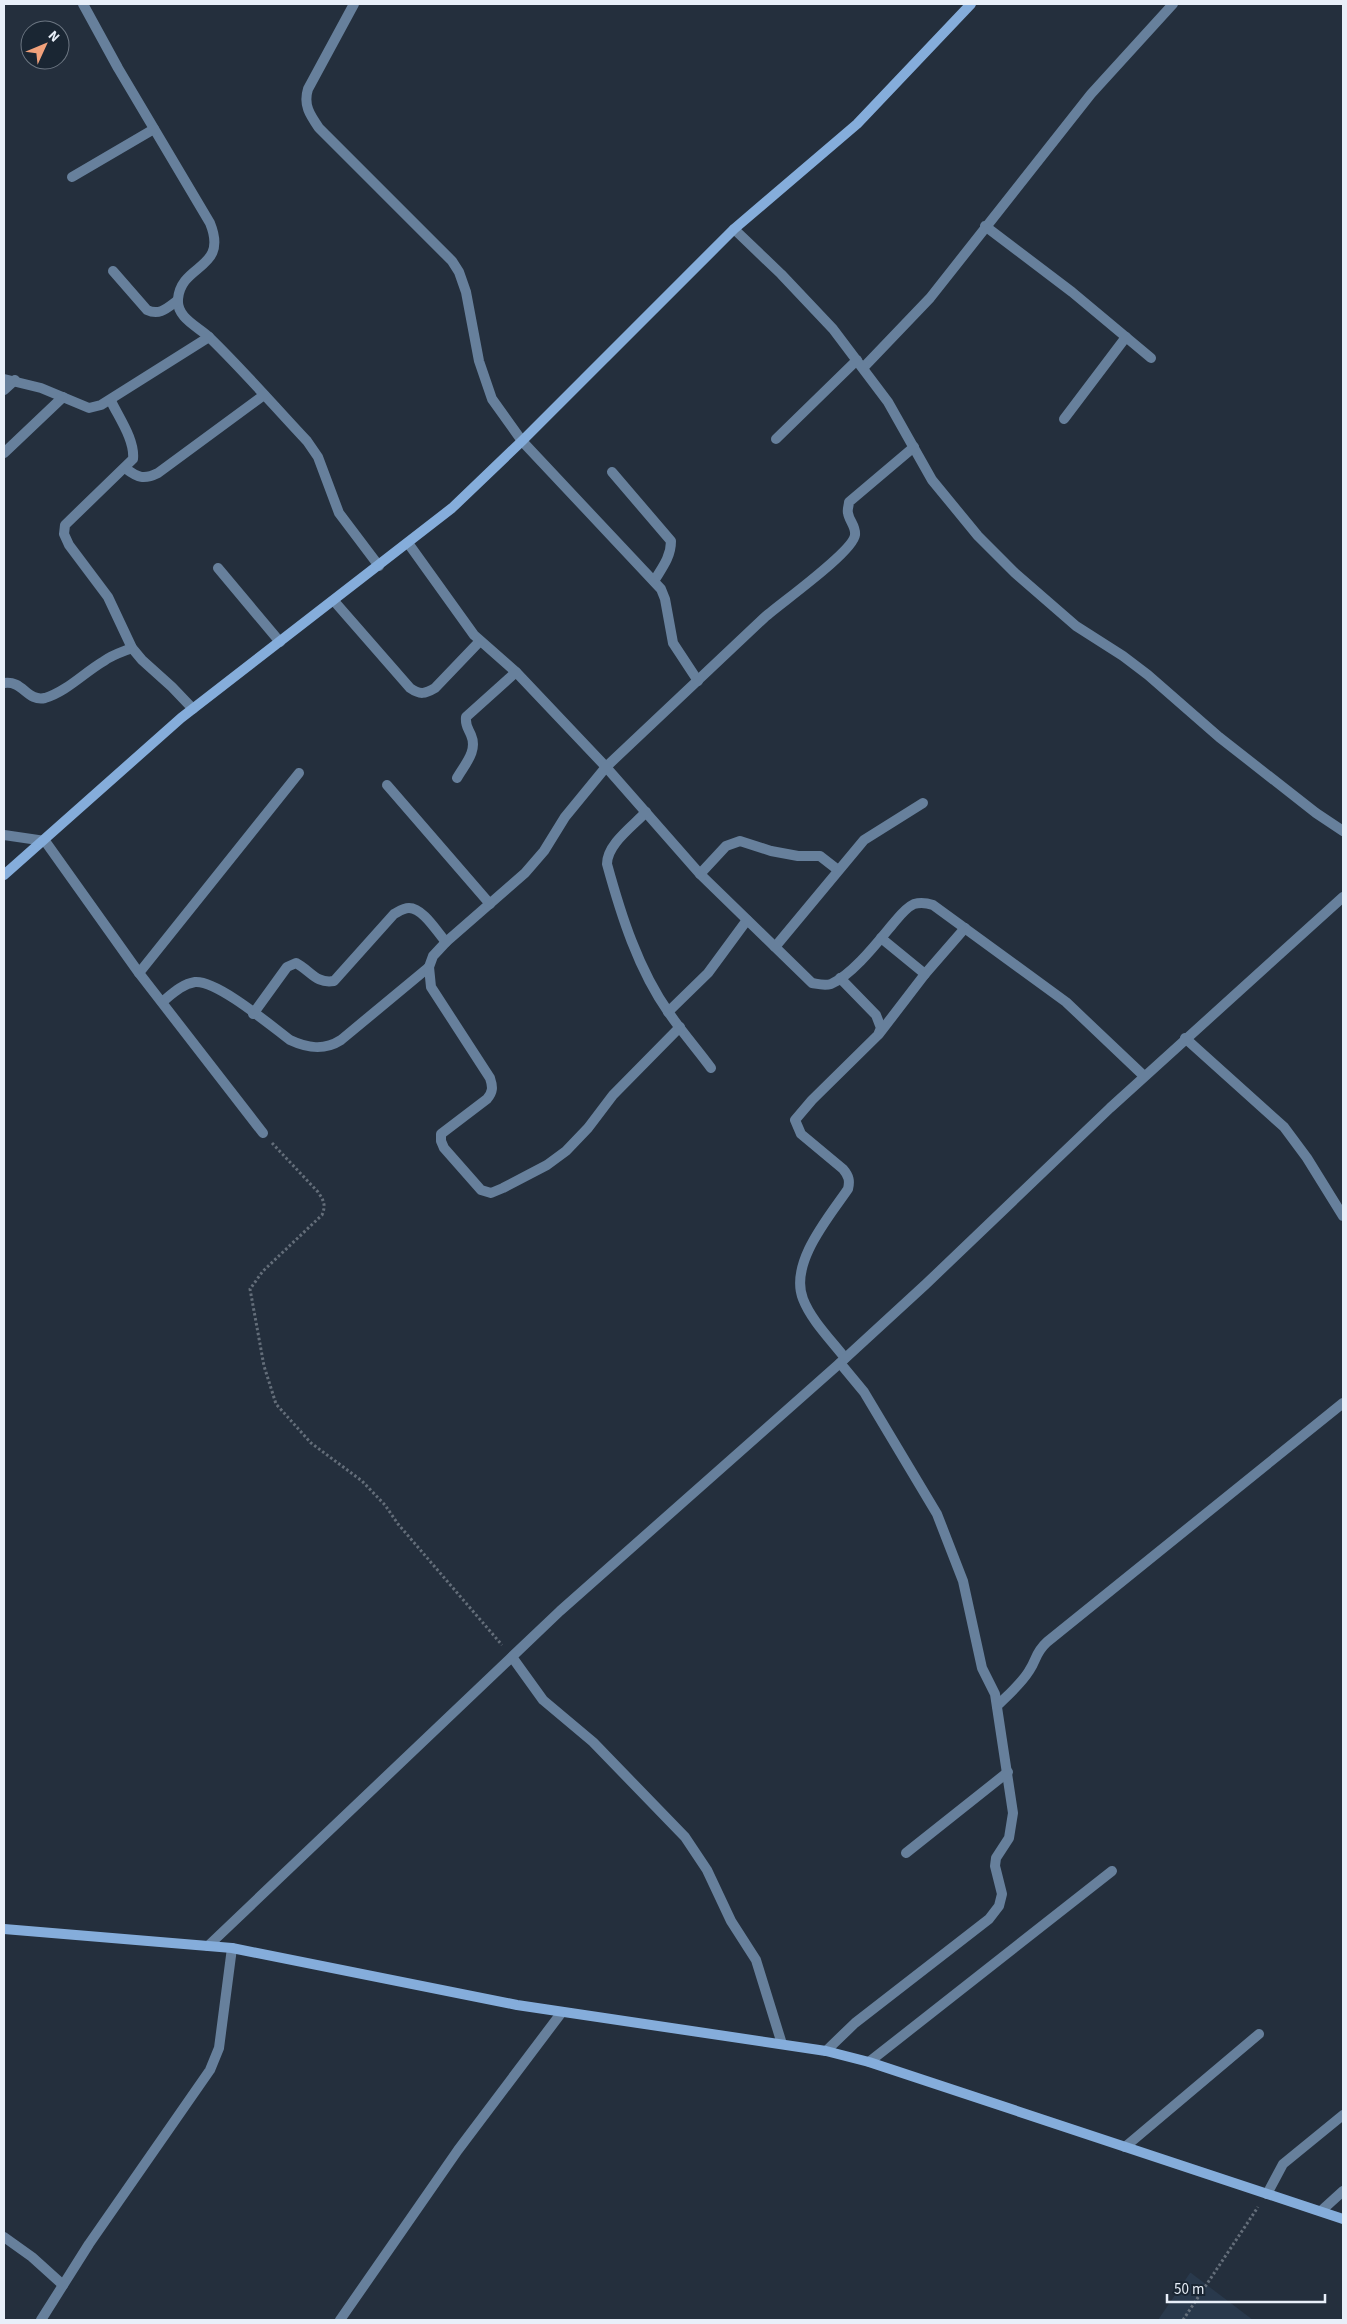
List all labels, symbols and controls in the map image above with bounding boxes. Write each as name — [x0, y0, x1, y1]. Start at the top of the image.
north arrow — [20, 20, 70, 70]
text: N — [43, 26, 64, 47]
scale bar — [1167, 2272, 1324, 2304]
text: 50 m — [1174, 2279, 1204, 2300]

